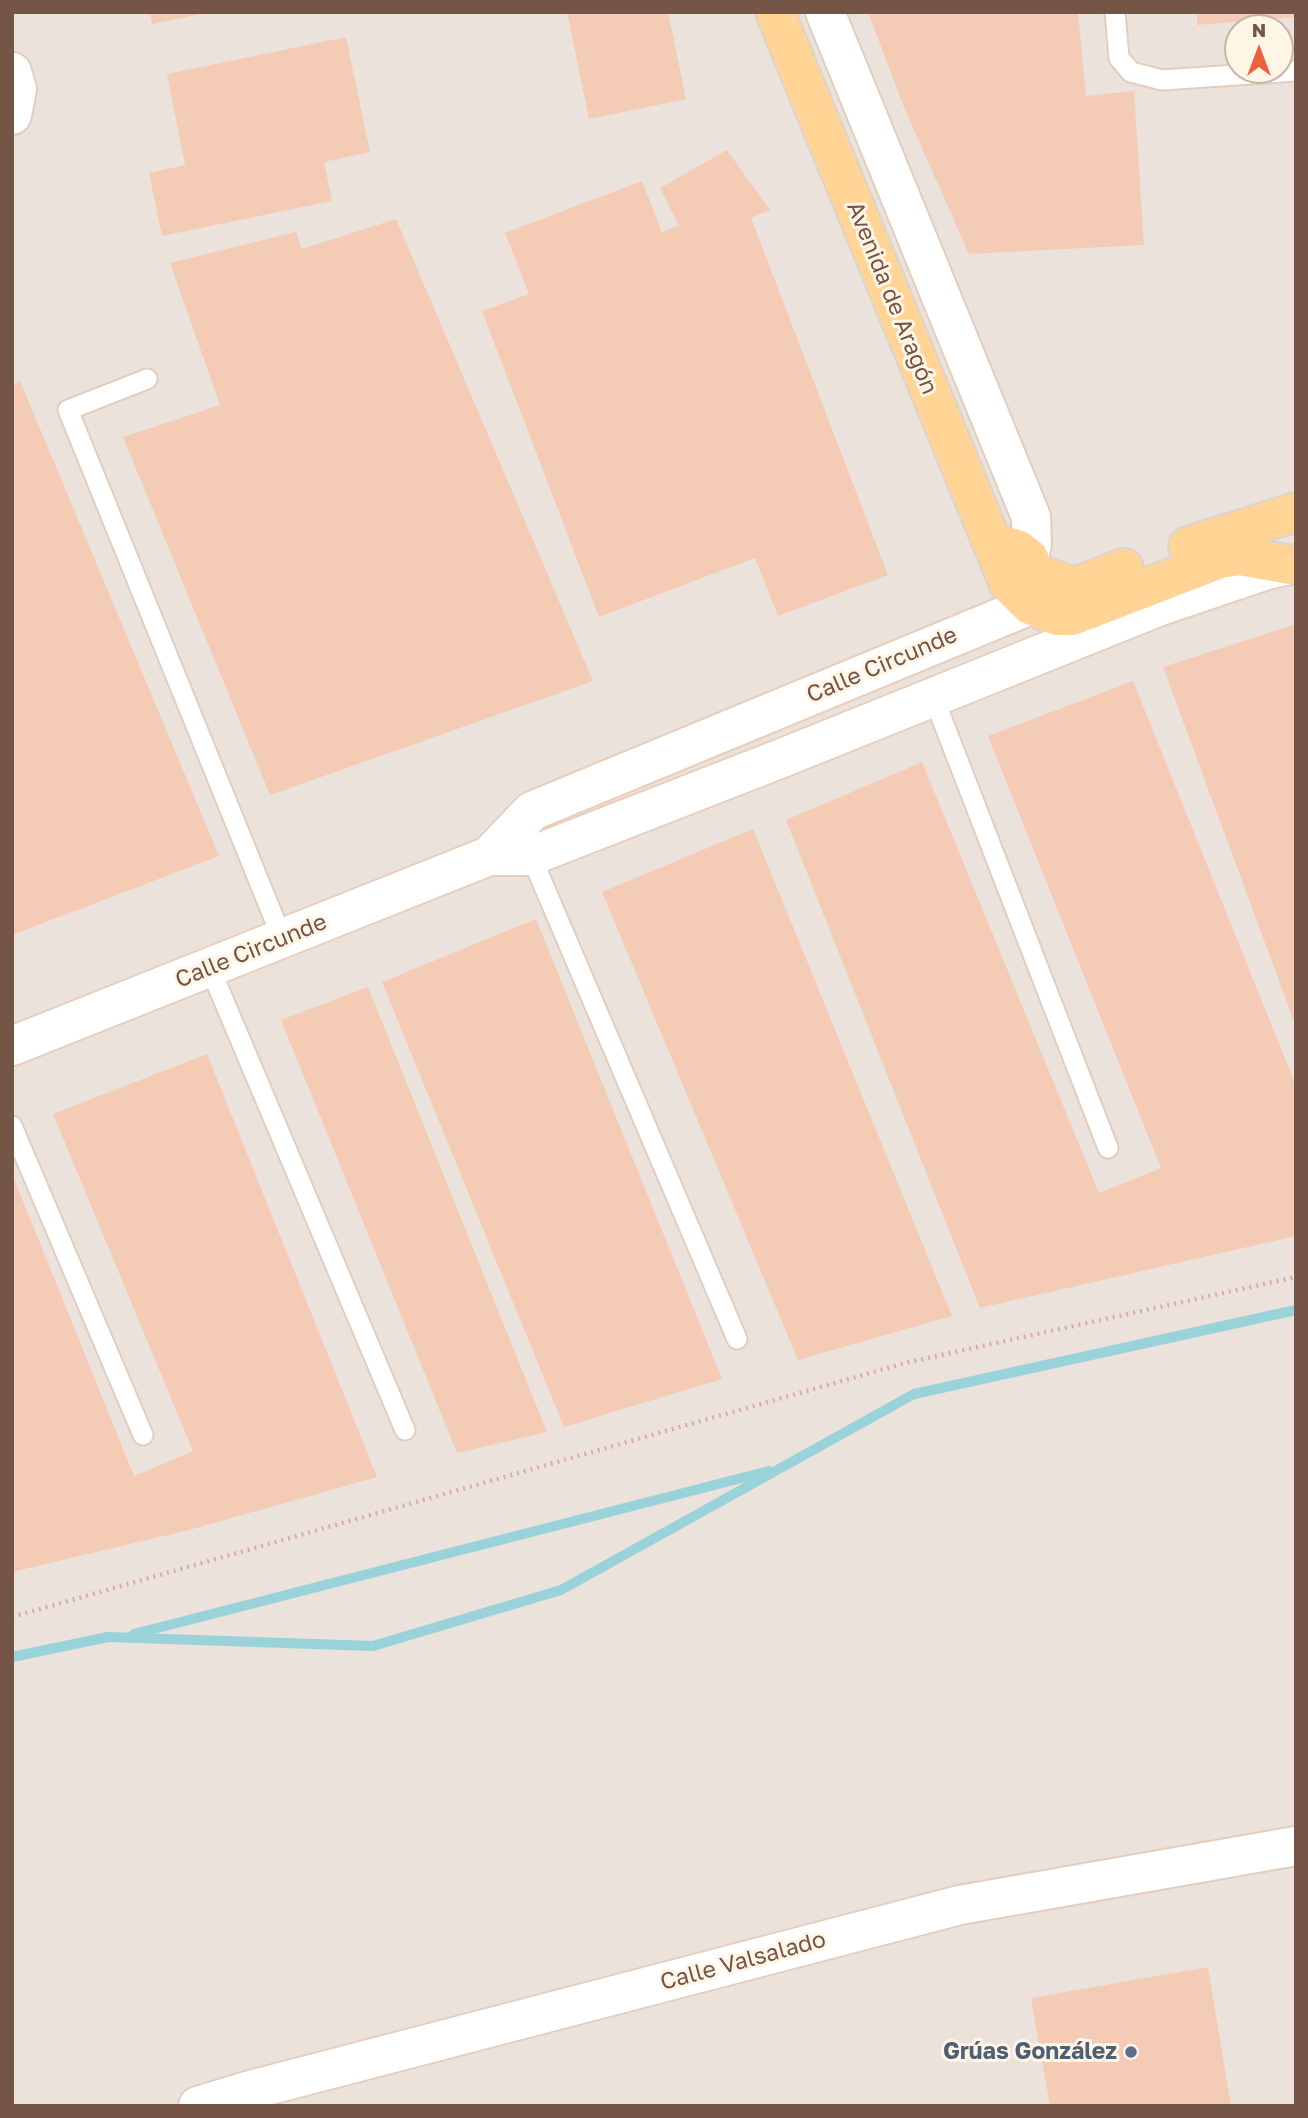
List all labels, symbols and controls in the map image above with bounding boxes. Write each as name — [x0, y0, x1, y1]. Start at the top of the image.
north arrow — [1224, 14, 1294, 84]
text: N — [1252, 18, 1266, 41]
street label: Avenida de Aragón — [841, 198, 943, 398]
street label: Calle Circunde — [803, 621, 961, 709]
street label: Calle Circunde — [171, 908, 331, 994]
street label: Calle Valsalado — [657, 1926, 829, 1996]
place label: Grúas González — [943, 2038, 1117, 2066]
marker: Grúas González — [1123, 2044, 1139, 2060]

